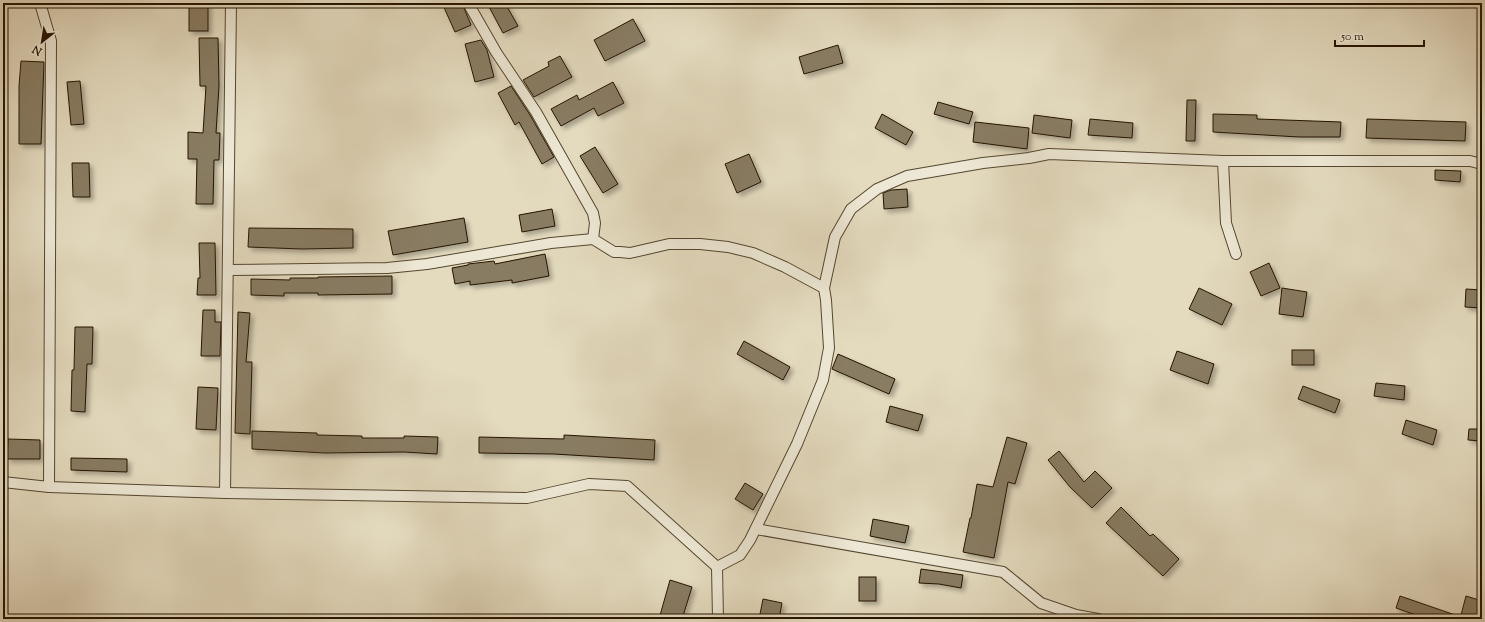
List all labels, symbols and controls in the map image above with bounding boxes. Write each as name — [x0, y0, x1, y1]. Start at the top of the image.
north arrow — [22, 22, 62, 62]
scale bar — [1335, 22, 1424, 48]
text: 50 m — [1340, 28, 1364, 46]
text: N — [30, 41, 46, 59]

